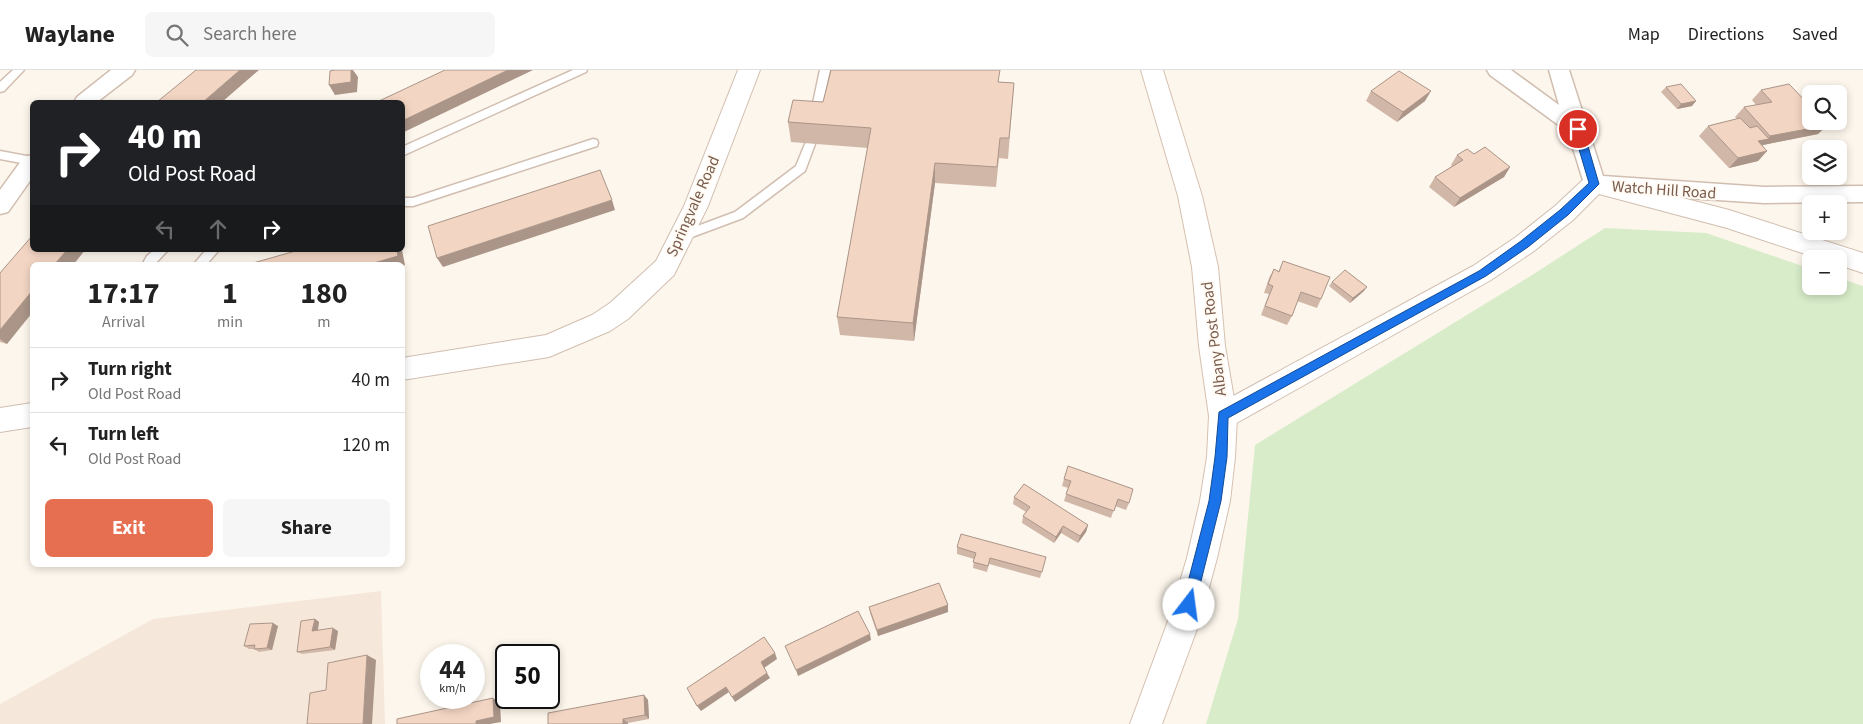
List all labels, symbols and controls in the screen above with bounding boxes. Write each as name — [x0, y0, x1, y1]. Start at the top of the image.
search box — [145, 12, 495, 57]
text: Waylane — [25, 17, 115, 52]
icon: search — [163, 21, 191, 49]
text: Search here — [203, 21, 297, 48]
text: Map — [1628, 22, 1660, 47]
text: Directions — [1688, 22, 1764, 47]
text: Saved — [1792, 22, 1838, 47]
map controls — [1802, 85, 1847, 295]
button: search — [1802, 85, 1847, 130]
pin — [1557, 108, 1599, 150]
text: 40 m — [128, 112, 202, 162]
icon: arrive — [1564, 115, 1592, 143]
icon: right — [45, 120, 110, 185]
button: layers — [1802, 140, 1847, 185]
street label: Springvale Road — [661, 152, 725, 260]
text: Old Post Road — [128, 158, 256, 190]
street label: Watch Hill Road — [1611, 175, 1717, 205]
button: + — [1802, 195, 1847, 240]
icon: left — [151, 215, 179, 243]
icon: ahead — [204, 215, 232, 243]
icon: right — [257, 215, 285, 243]
button: − — [1802, 250, 1847, 295]
text: 17:17 — [87, 272, 160, 315]
text: 1 — [222, 272, 238, 315]
text: 180 — [300, 272, 348, 315]
street label: Albany Post Road — [1196, 280, 1232, 398]
text: Arrival — [102, 311, 145, 333]
text: min — [217, 311, 243, 333]
text: m — [317, 311, 331, 333]
text: Turn right — [88, 356, 172, 383]
icon: right — [45, 366, 73, 394]
text: 40 m — [352, 367, 390, 394]
text: Old Post Road — [88, 383, 181, 405]
text: Turn left — [88, 421, 159, 448]
icon: left — [45, 431, 73, 459]
text: 120 m — [342, 432, 390, 459]
text: Old Post Road — [88, 448, 181, 470]
button: Exit — [45, 499, 213, 557]
button: Share — [223, 499, 390, 557]
position arrow — [1162, 578, 1214, 630]
speed limit sign: 50 — [495, 644, 560, 709]
text: 44 — [439, 652, 466, 688]
text: km/h — [439, 680, 466, 697]

